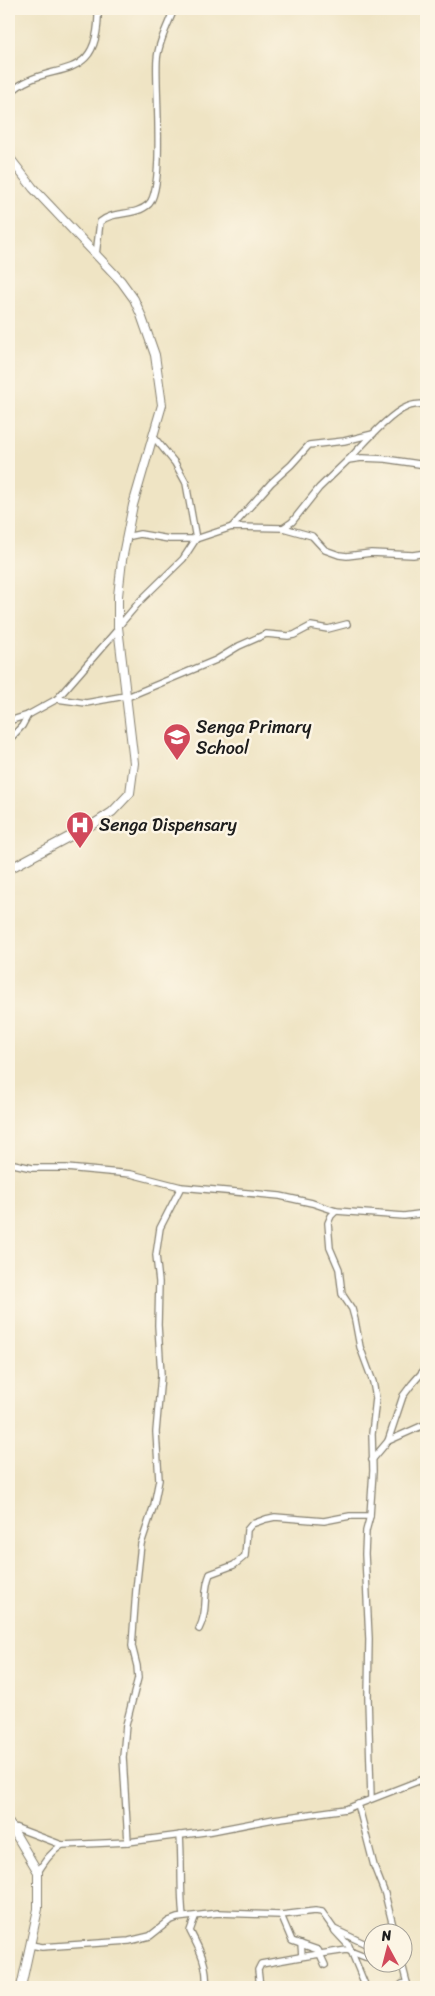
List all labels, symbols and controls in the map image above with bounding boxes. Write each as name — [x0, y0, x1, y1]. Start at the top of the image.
place label: Senga Primary School — [196, 711, 312, 764]
school or university icon: Senga Primary School — [162, 722, 192, 761]
place label: Senga Dispensary — [99, 809, 237, 841]
hospital icon: Senga Dispensary — [65, 810, 95, 849]
text: N — [379, 1923, 393, 1949]
north arrow — [362, 1924, 412, 1974]

